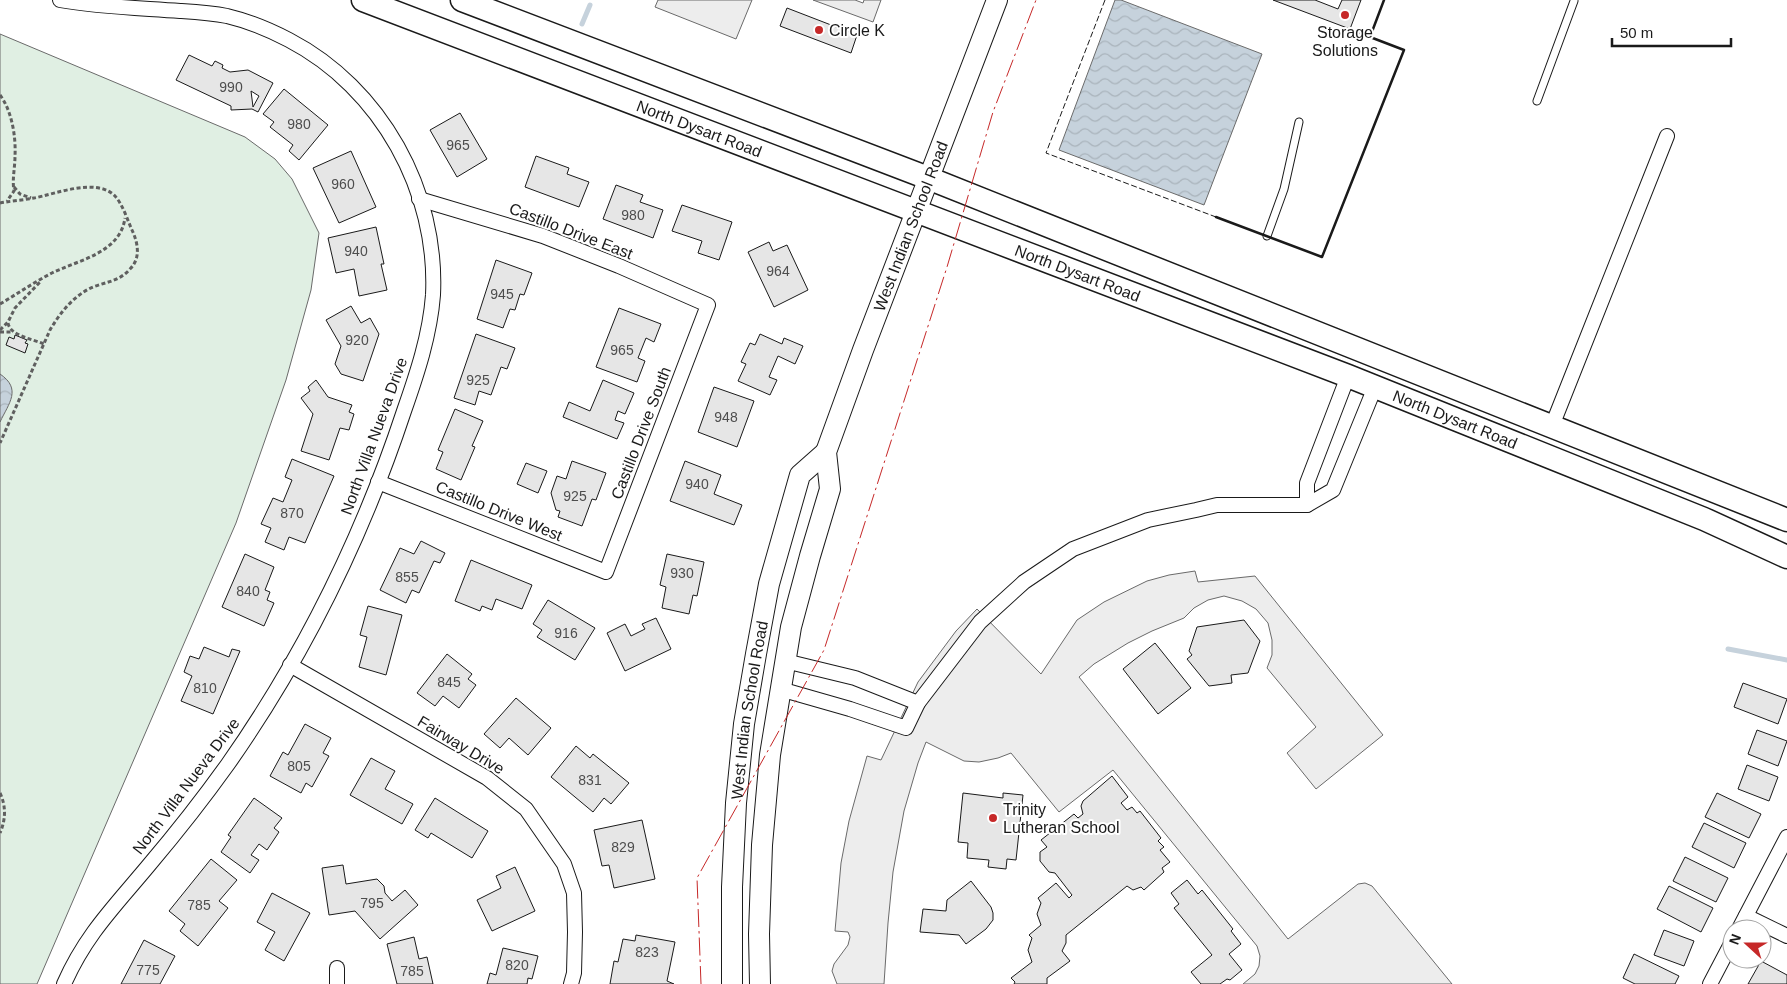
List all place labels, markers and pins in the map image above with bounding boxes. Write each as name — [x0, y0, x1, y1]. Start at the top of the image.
marker: Storage Solutions — [1339, 9, 1351, 21]
place label: Circle K — [829, 22, 885, 39]
marker: Circle K — [813, 24, 825, 36]
place label: Storage Solutions — [1312, 24, 1378, 59]
place label: Trinity Lutheran School — [1003, 801, 1120, 836]
marker: Trinity Lutheran School — [987, 812, 999, 824]

